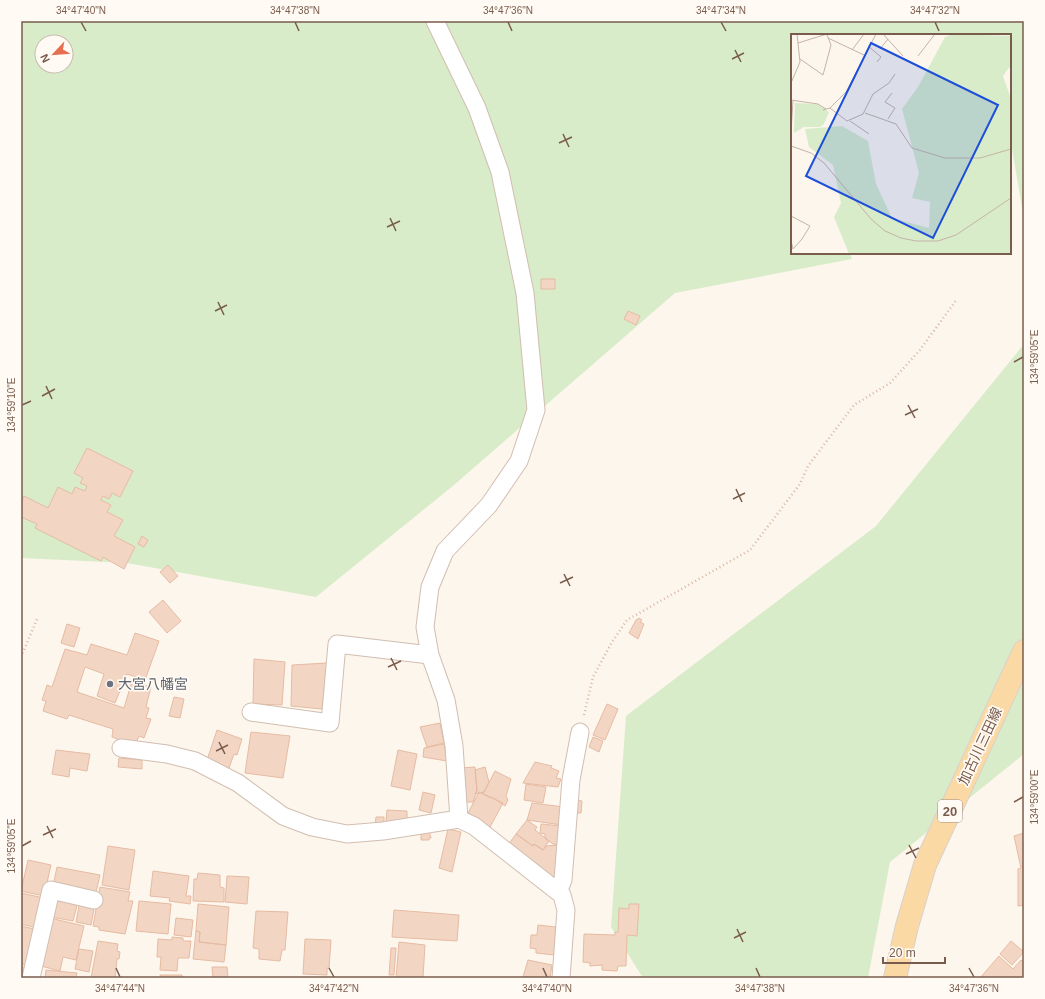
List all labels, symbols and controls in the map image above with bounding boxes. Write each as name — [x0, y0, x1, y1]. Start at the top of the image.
text: 34°47'40"N — [56, 5, 106, 16]
text: 34°47'38"N — [270, 5, 320, 16]
text: 34°47'36"N — [483, 5, 533, 16]
text: 34°47'34"N — [696, 5, 746, 16]
text: 34°47'32"N — [910, 5, 960, 16]
north arrow — [34, 34, 74, 74]
inset map — [791, 34, 1011, 254]
text: N — [38, 52, 52, 65]
text: 134°59'05"E — [1029, 329, 1040, 385]
text: 134°59'10"E — [6, 377, 17, 433]
place label: 大宮八幡宮 — [118, 676, 188, 692]
marker: 大宮八幡宮 — [105, 679, 115, 689]
street label: 加古川三田線 — [955, 705, 1005, 787]
text: 134°59'00"E — [1029, 769, 1040, 825]
road number: 20 — [938, 800, 962, 822]
text: 134°59'05"E — [6, 818, 17, 874]
scale bar — [883, 939, 945, 965]
text: 20 m — [889, 946, 916, 960]
text: 34°47'44"N — [95, 983, 145, 994]
text: 34°47'42"N — [309, 983, 359, 994]
text: 34°47'40"N — [522, 983, 572, 994]
text: 34°47'38"N — [735, 983, 785, 994]
text: 34°47'36"N — [949, 983, 999, 994]

